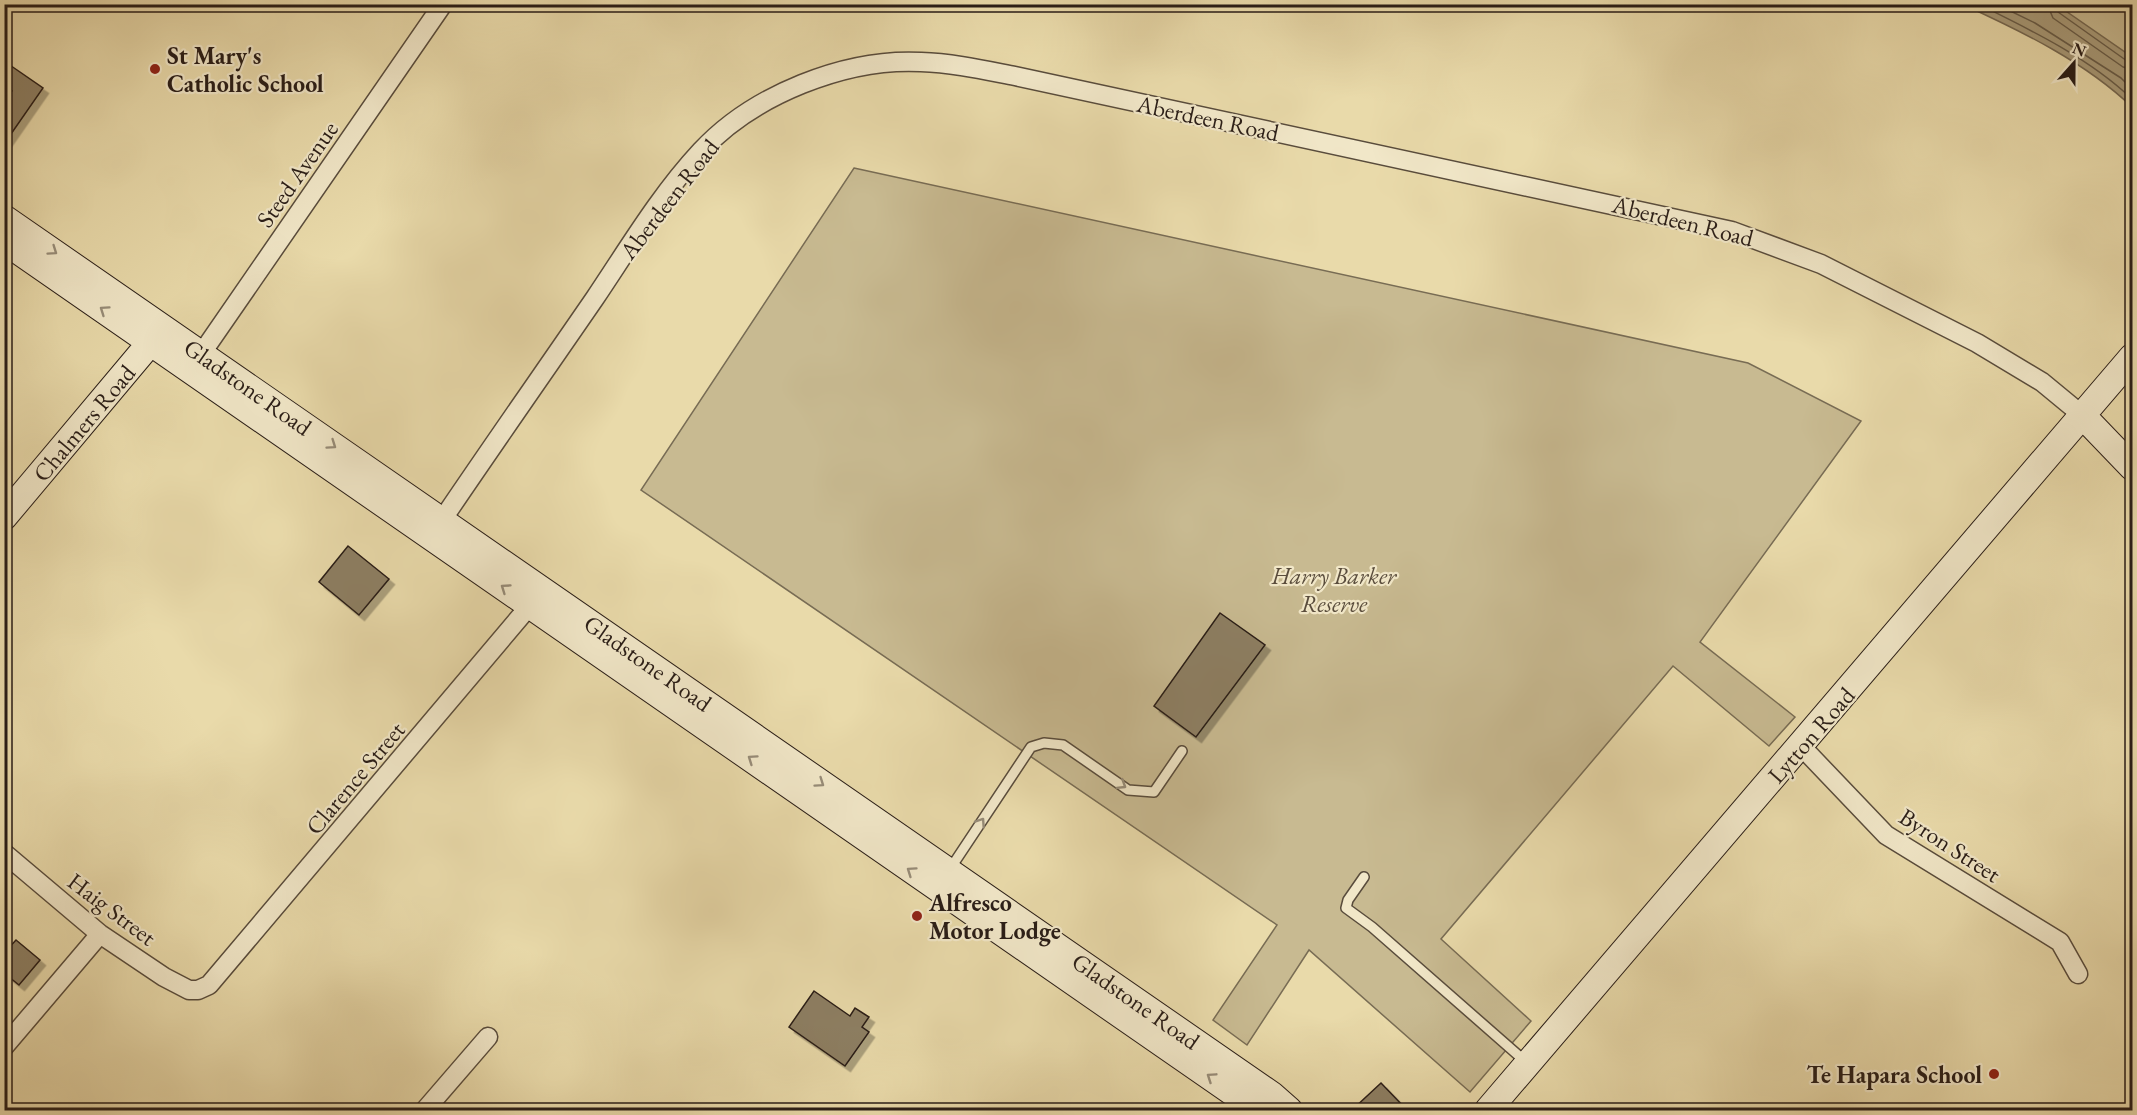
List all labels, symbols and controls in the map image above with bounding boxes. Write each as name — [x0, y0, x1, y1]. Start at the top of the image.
north arrow — [2044, 33, 2104, 93]
text: N — [2069, 37, 2089, 62]
place label: St Mary's Catholic School — [167, 40, 324, 99]
marker: St Mary's Catholic School — [148, 62, 162, 76]
street label: Aberdeen Road — [1133, 88, 1283, 148]
street label: Steed Avenue — [249, 115, 345, 233]
street label: Aberdeen Road — [612, 132, 726, 266]
street label: Aberdeen Road — [1608, 188, 1758, 254]
one-way arrow — [46, 244, 57, 255]
one-way arrow — [99, 306, 110, 317]
street label: Gladstone Road — [178, 332, 319, 443]
street label: Chalmers Road — [26, 357, 143, 488]
one-way arrow — [325, 438, 336, 449]
park label: Harry Barker Reserve — [1271, 560, 1398, 619]
one-way arrow — [501, 584, 512, 595]
street label: Gladstone Road — [578, 608, 719, 719]
street label: Lytton Road — [1761, 680, 1862, 790]
street label: Clarence Street — [299, 715, 412, 841]
one-way arrow — [747, 755, 758, 766]
one-way arrow — [813, 776, 824, 787]
one-way arrow — [1116, 777, 1126, 789]
street label: Byron Street — [1893, 801, 2007, 889]
one-way arrow — [974, 818, 985, 829]
street label: Haig Street — [62, 866, 163, 953]
one-way arrow — [907, 867, 918, 878]
place label: Alfresco Motor Lodge — [928, 887, 1061, 947]
marker: Alfresco Motor Lodge — [910, 909, 924, 923]
street label: Gladstone Road — [1066, 946, 1207, 1057]
place label: Te Hapara School — [1807, 1059, 1982, 1090]
marker: Te Hapara School — [1987, 1067, 2001, 1081]
one-way arrow — [1206, 1073, 1217, 1084]

